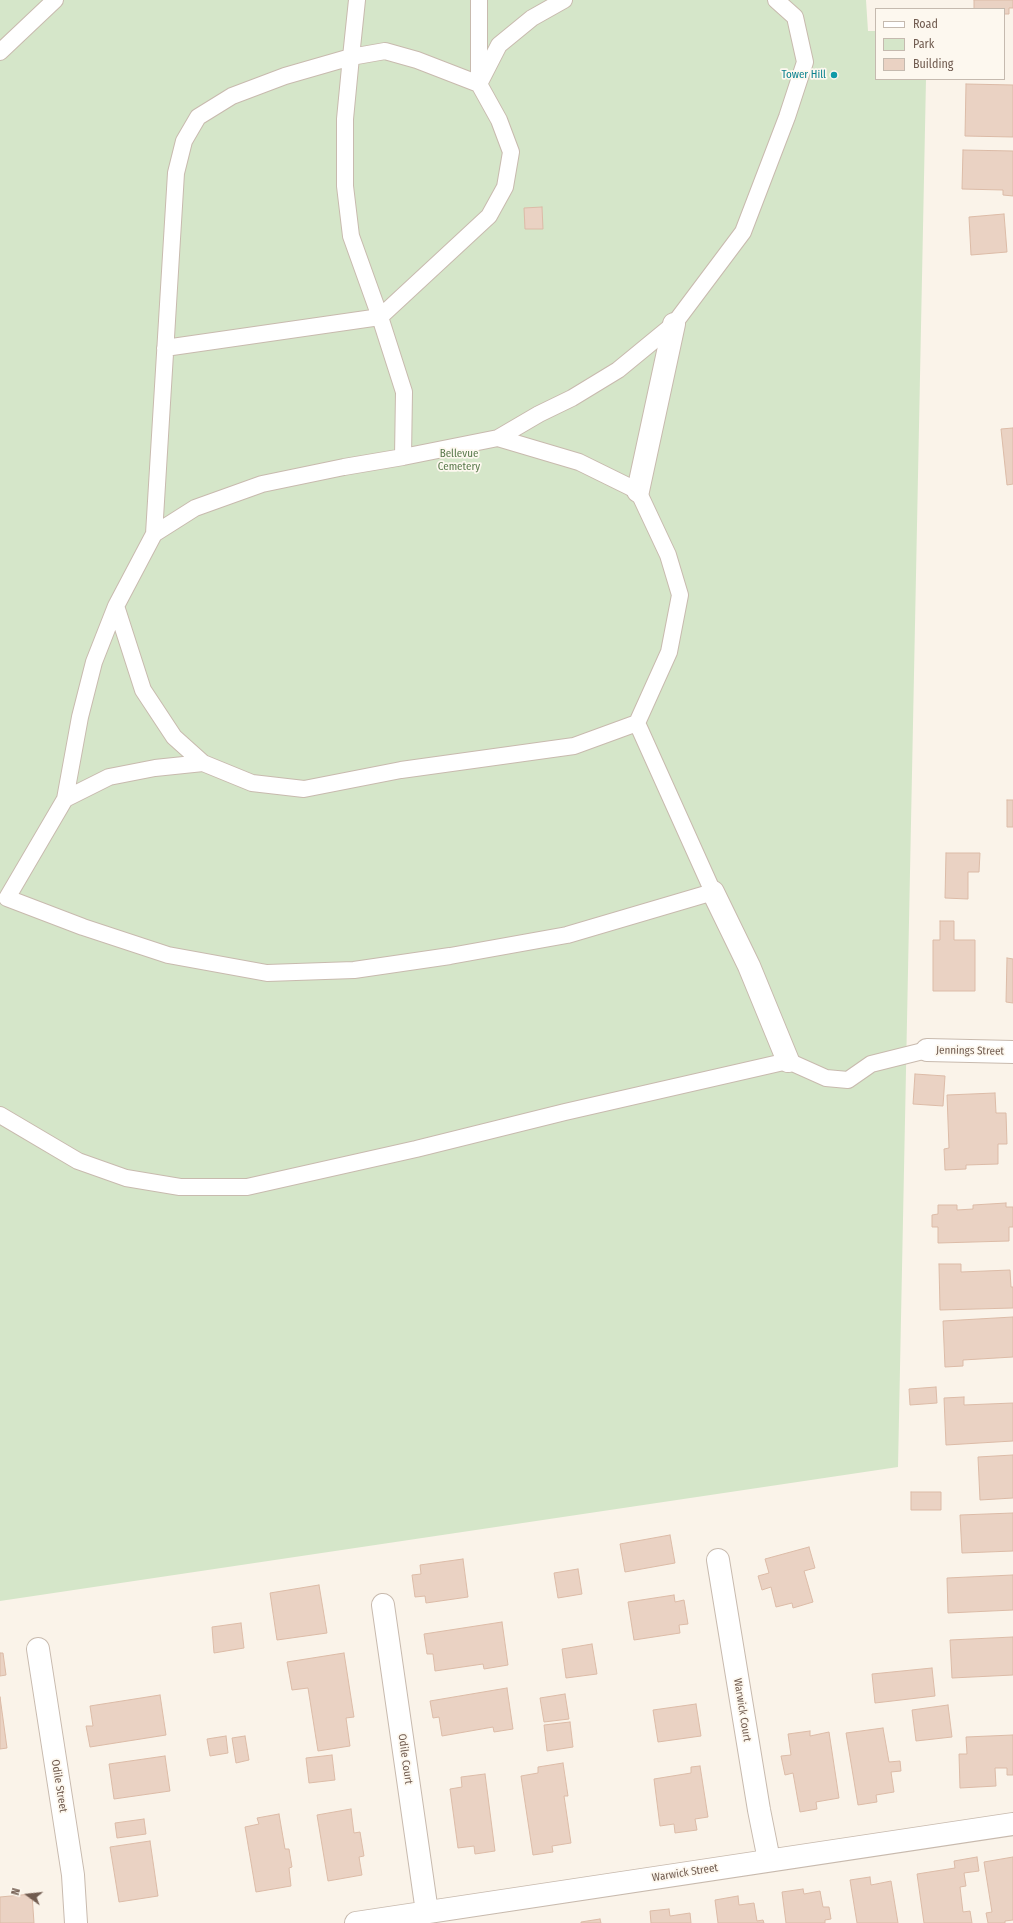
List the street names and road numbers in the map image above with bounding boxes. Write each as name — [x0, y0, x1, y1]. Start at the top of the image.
street label: Jennings Street — [936, 1044, 1004, 1058]
street label: Warwick Court — [730, 1677, 754, 1743]
street label: Odile Court — [395, 1733, 415, 1785]
street label: Odile Street — [48, 1759, 70, 1813]
street label: Warwick Street — [651, 1861, 719, 1885]

